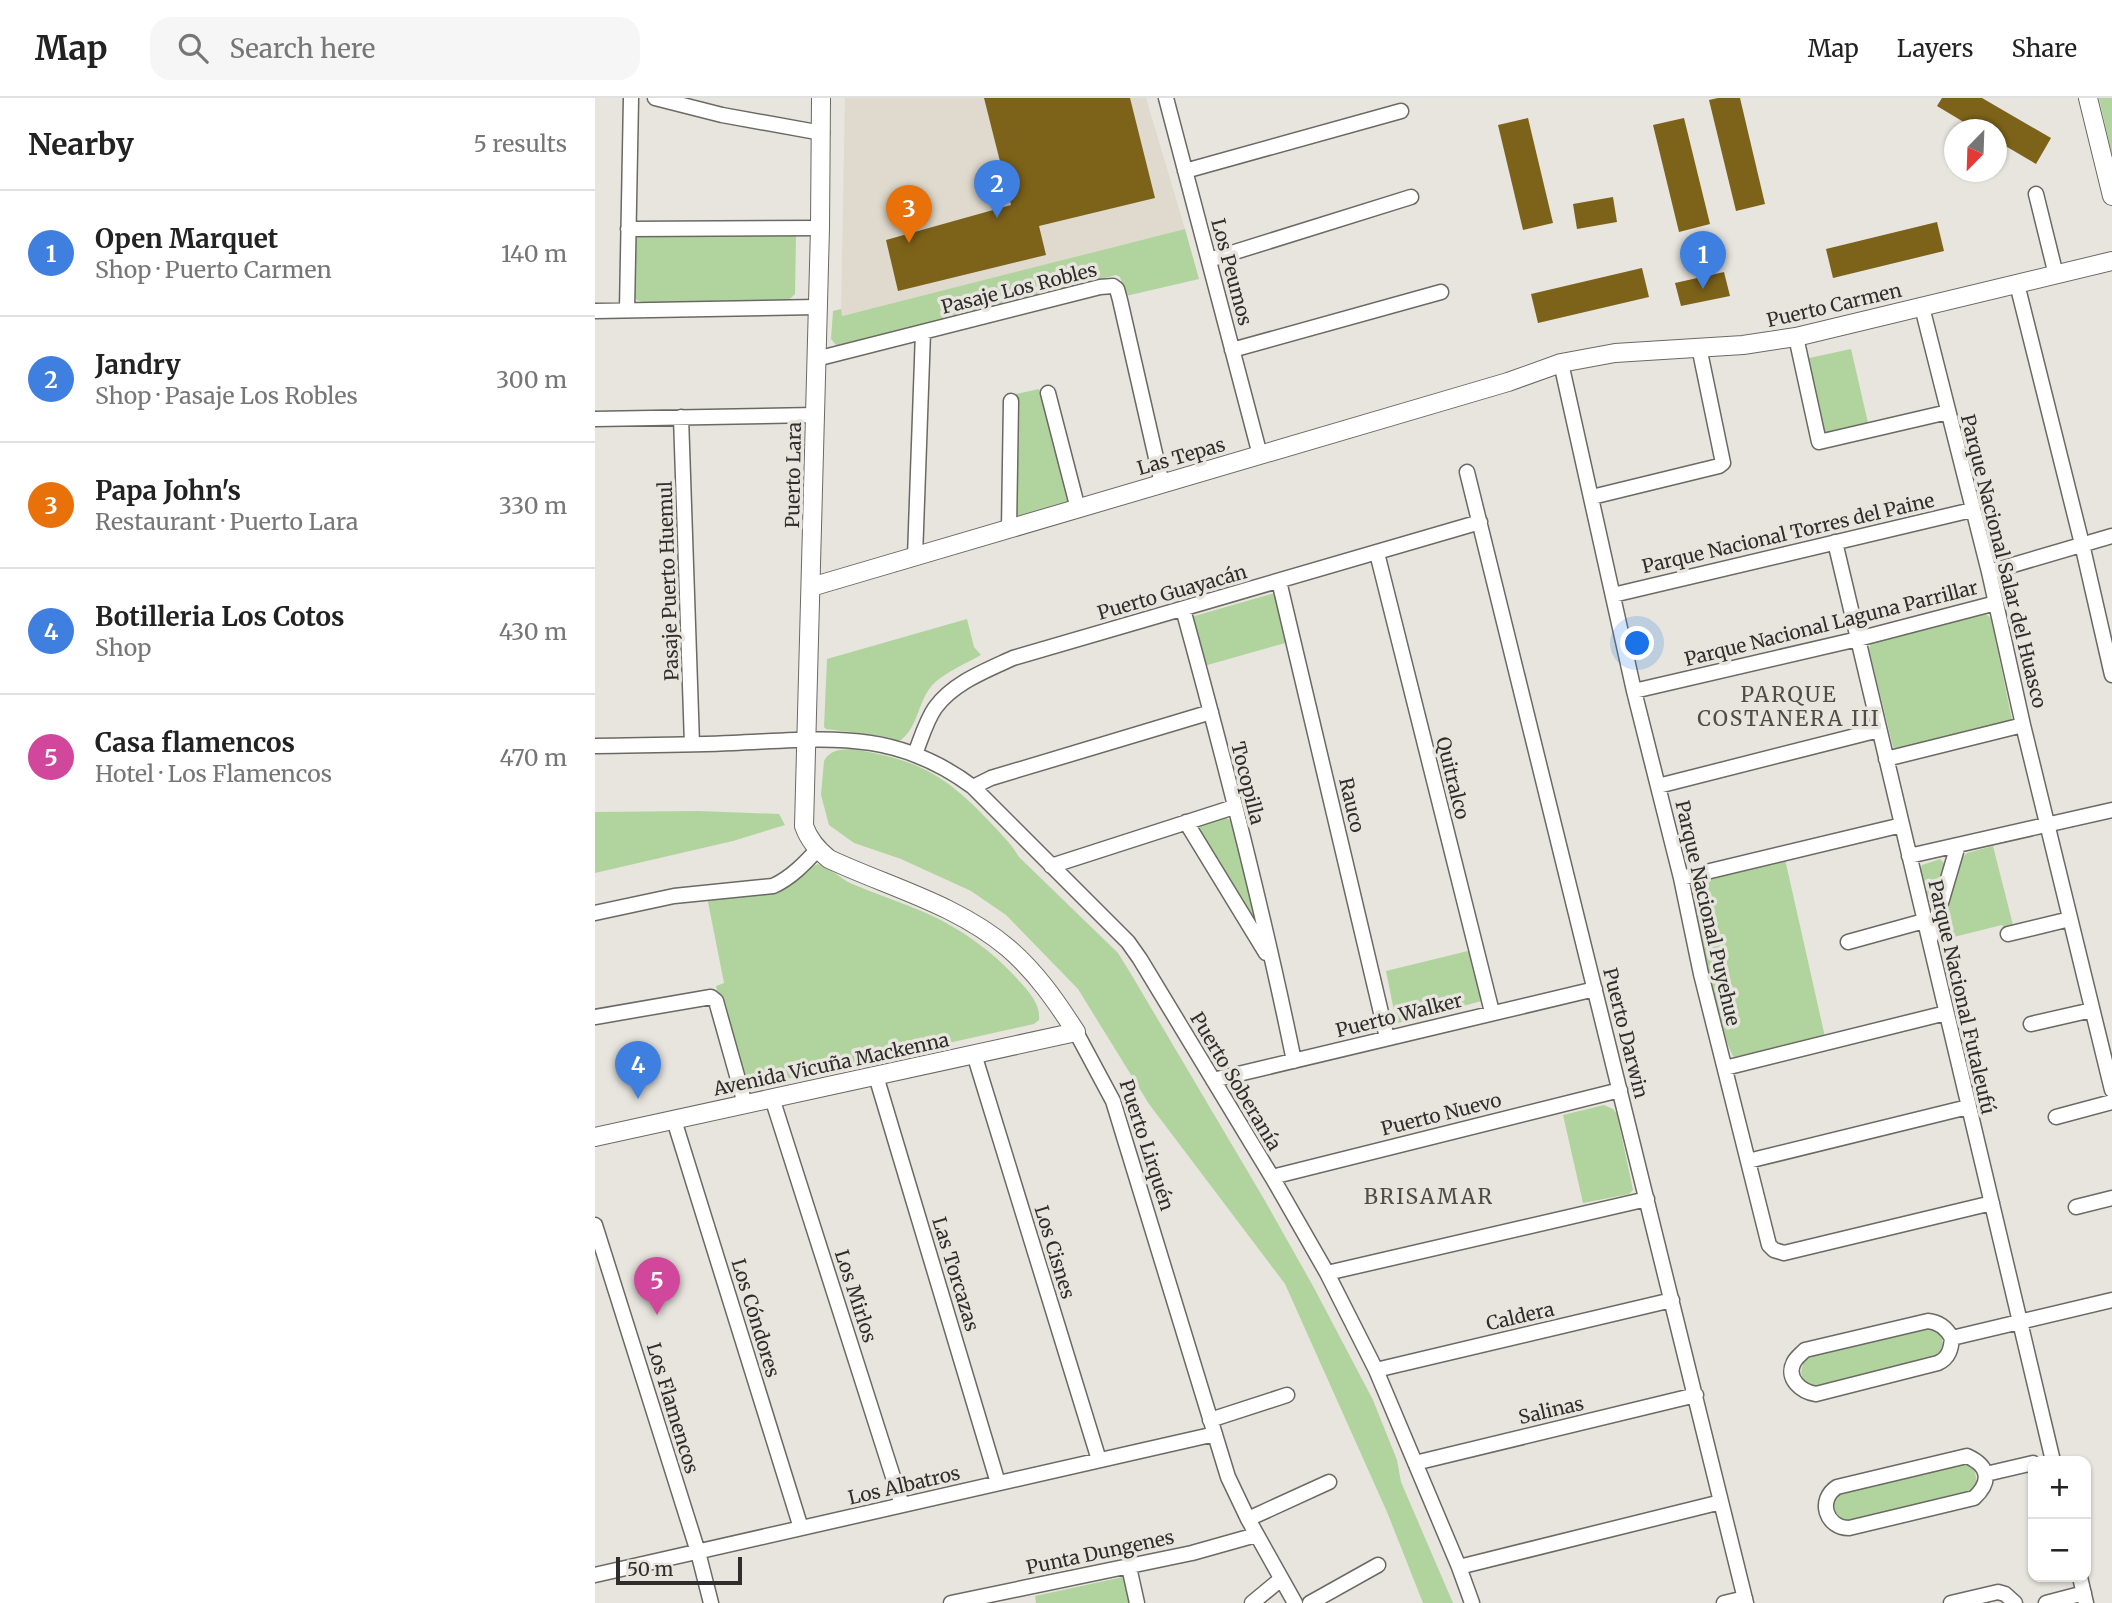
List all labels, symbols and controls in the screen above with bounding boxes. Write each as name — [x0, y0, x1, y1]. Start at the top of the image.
search box — [150, 17, 640, 80]
text: Map — [35, 28, 108, 69]
icon: search — [174, 29, 212, 67]
text: Search here — [230, 32, 375, 65]
text: Map — [1808, 33, 1859, 64]
text: Layers — [1897, 33, 1973, 64]
text: Share — [2011, 33, 2077, 64]
north arrow — [1944, 119, 2007, 182]
text: Nearby — [28, 125, 134, 163]
text: 5 results — [473, 129, 567, 158]
pin: 2 — [974, 160, 1020, 218]
pin: 3 — [886, 185, 932, 243]
street label: Los Peumos — [1206, 216, 1258, 328]
text: Open Marquet — [95, 222, 278, 255]
pin: 1 — [1680, 231, 1726, 289]
text: 1 — [46, 239, 56, 268]
text: 140 m — [501, 239, 567, 268]
text: Shop · Puerto Carmen — [95, 255, 332, 284]
street label: Pasaje Los Robles — [939, 257, 1099, 319]
street label: Puerto Carmen — [1764, 278, 1904, 332]
text: Jandry — [95, 348, 181, 381]
text: 2 — [44, 365, 58, 394]
text: 300 m — [496, 365, 567, 394]
text: Shop · Pasaje Los Robles — [95, 381, 358, 410]
street label: Parque Nacional Salar del Huasco — [1956, 412, 2052, 710]
street label: Puerto Lara — [780, 422, 806, 528]
street label: Las Tepas — [1134, 432, 1228, 480]
text: Papa John's — [95, 474, 241, 507]
street label: Pasaje Puerto Huemul — [653, 481, 683, 681]
street label: Parque Nacional Torres del Paine — [1640, 488, 1937, 578]
text: 3 — [44, 491, 58, 520]
text: 330 m — [499, 491, 567, 520]
text: Restaurant · Puerto Lara — [95, 507, 358, 536]
street label: Puerto Guayacán — [1095, 559, 1250, 625]
street label: Parque Nacional Laguna Parrillar — [1682, 575, 1981, 671]
text: Botilleria Los Cotos — [95, 600, 344, 633]
text: 4 — [44, 617, 58, 646]
text: 430 m — [499, 617, 567, 646]
your location — [1620, 626, 1654, 660]
text: Shop — [95, 633, 151, 662]
district label: PARQUE COSTANERA III — [1697, 681, 1881, 732]
text: Casa flamencos — [95, 726, 295, 759]
street label: Quitralco — [1431, 734, 1475, 822]
street label: Tocopilla — [1226, 739, 1270, 827]
text: 5 — [44, 743, 58, 772]
text: 470 m — [500, 743, 567, 772]
text: Hotel · Los Flamencos — [95, 759, 332, 788]
street label: Rauco — [1334, 775, 1370, 835]
street label: Parque Nacional Puyehue — [1670, 798, 1746, 1028]
street label: Parque Nacional Futaleufú — [1923, 877, 2001, 1117]
street label: Puerto Darwin — [1598, 965, 1654, 1101]
street label: Puerto Walker — [1333, 988, 1465, 1042]
street label: Puerto Soberanía — [1185, 1007, 1287, 1155]
street label: Avenida Vicuña Mackenna — [710, 1027, 951, 1101]
pin: 4 — [615, 1041, 661, 1099]
street label: Puerto Lirquén — [1114, 1076, 1180, 1214]
street label: Puerto Nuevo — [1378, 1087, 1504, 1141]
district label: BRISAMAR — [1364, 1183, 1494, 1210]
street label: Los Cisnes — [1029, 1202, 1081, 1302]
street label: Las Torcazas — [927, 1214, 985, 1334]
street label: Los Mirlos — [830, 1247, 882, 1345]
street label: Los Cóndores — [727, 1256, 785, 1380]
pin: 5 — [634, 1257, 680, 1315]
street label: Caldera — [1484, 1297, 1556, 1335]
street label: Los Flamencos — [642, 1340, 704, 1476]
street label: Salinas — [1516, 1391, 1586, 1429]
map controls — [2028, 1456, 2091, 1582]
button: + — [2028, 1456, 2091, 1519]
street label: Los Albatros — [846, 1461, 962, 1509]
button: − — [2028, 1519, 2091, 1582]
street label: Punta Dungenes — [1024, 1525, 1176, 1579]
scale bar — [616, 1554, 742, 1586]
text: 50 m — [627, 1557, 673, 1581]

